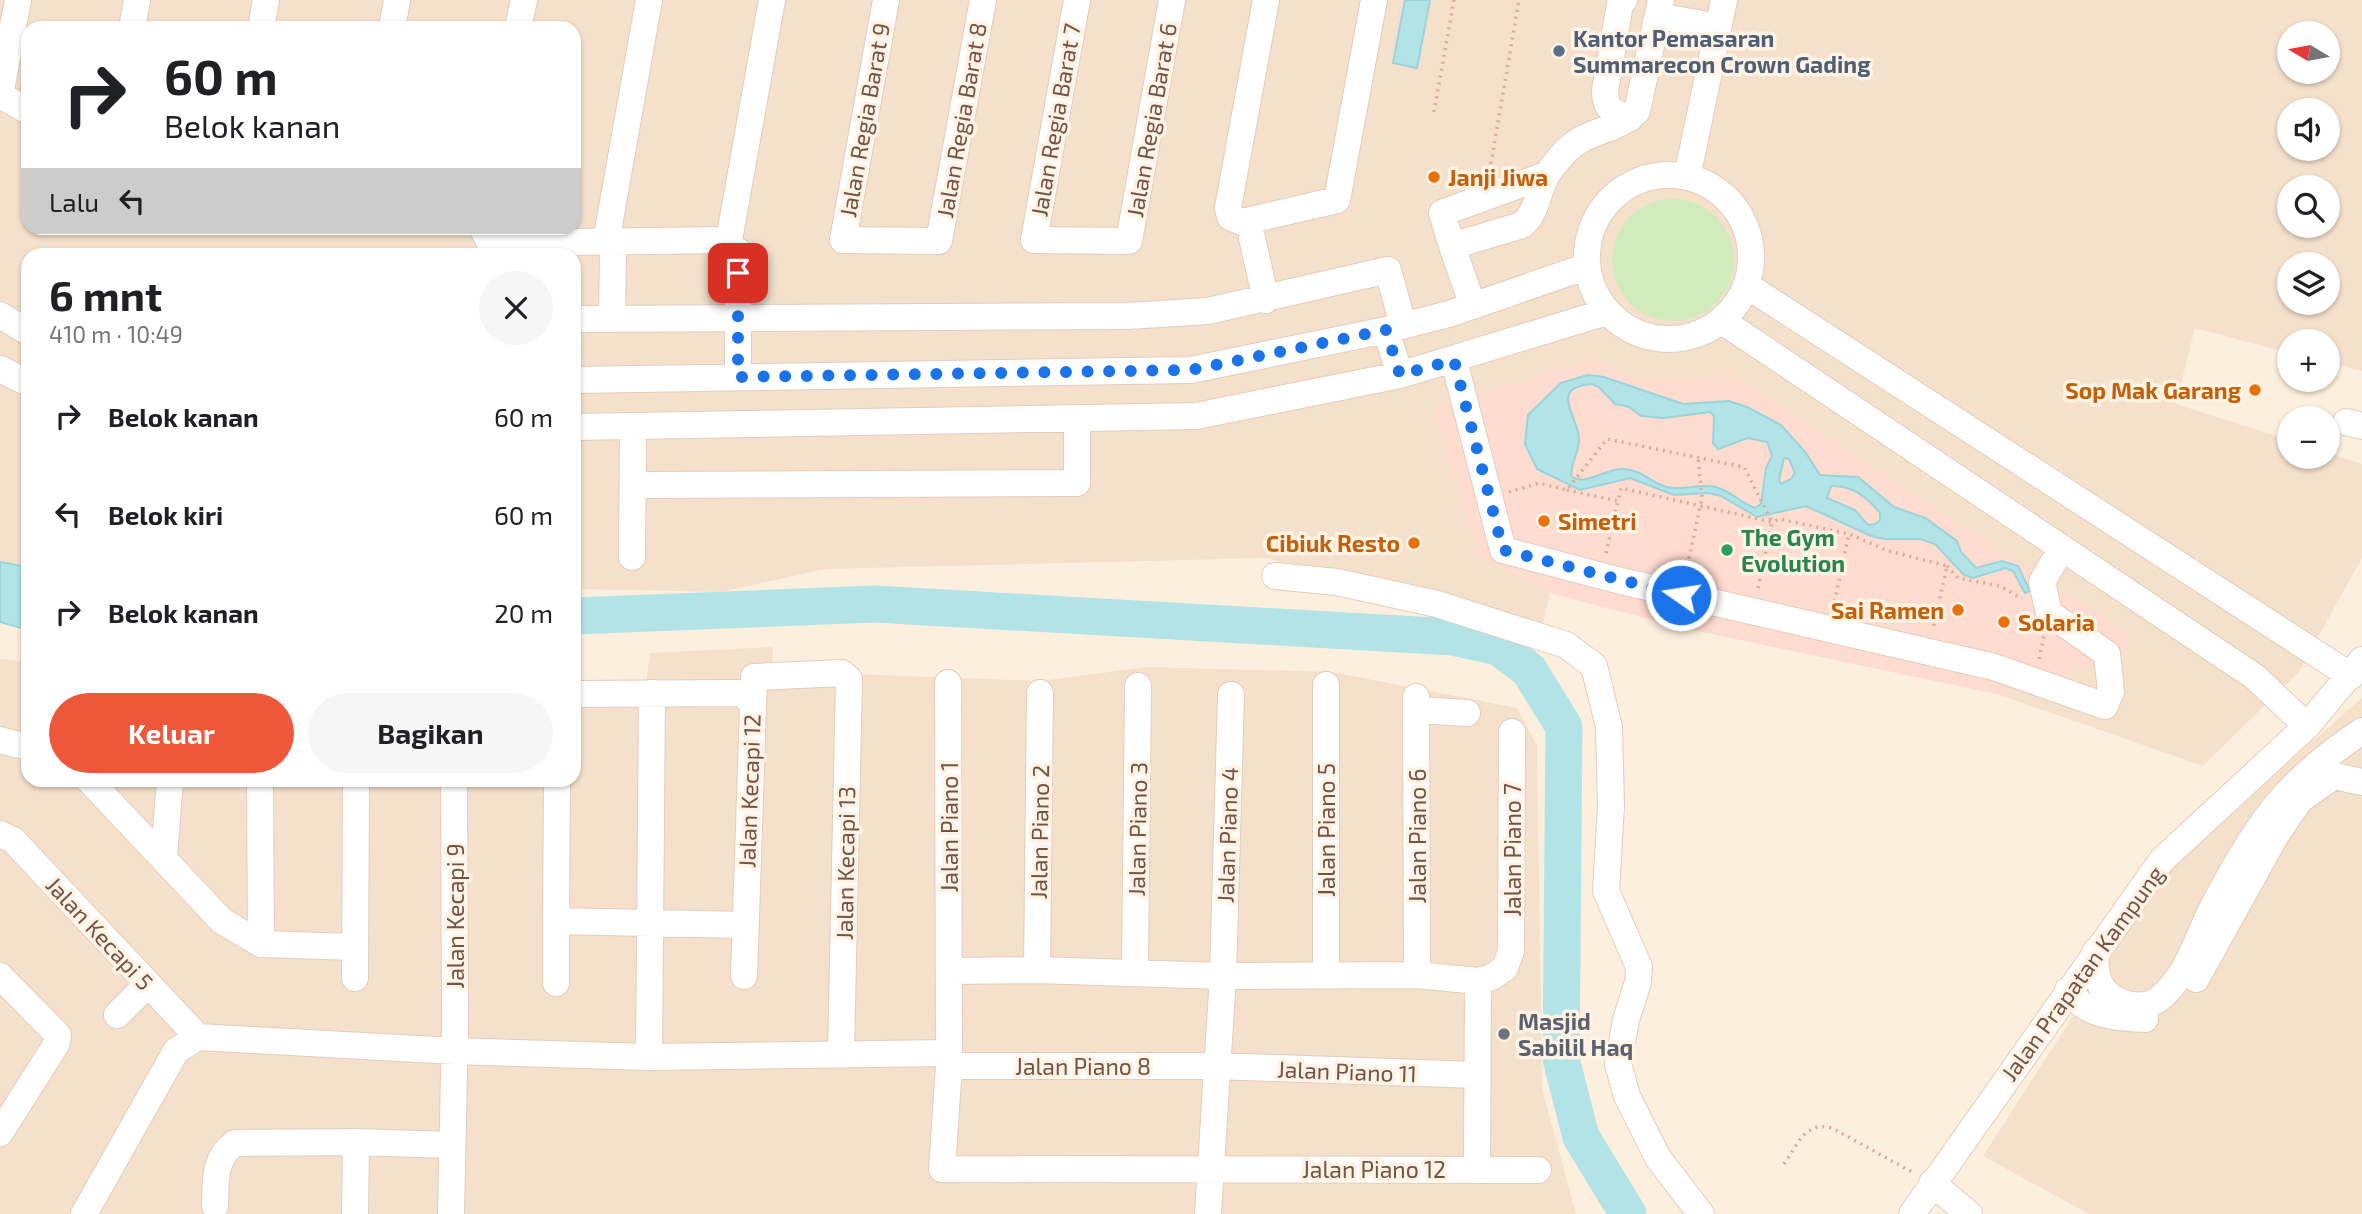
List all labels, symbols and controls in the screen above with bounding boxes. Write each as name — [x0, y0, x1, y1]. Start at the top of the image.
street label: Jalan Regia Barat 8 — [930, 20, 992, 220]
street label: Jalan Regia Barat 9 — [833, 21, 895, 219]
street label: Jalan Regia Barat 7 — [1024, 21, 1086, 219]
street label: Jalan Regia Barat 6 — [1120, 21, 1182, 219]
north arrow — [2277, 21, 2340, 84]
map controls — [2277, 21, 2340, 469]
place label: Kantor Pemasaran Summarecon Crown Gading — [1573, 24, 1871, 78]
marker: Kantor Pemasaran Summarecon Crown Gading — [1551, 43, 1567, 59]
text: 60 m — [164, 46, 278, 105]
icon: right — [49, 49, 140, 140]
button: sound — [2277, 98, 2340, 161]
text: Belok kanan — [164, 106, 340, 144]
place label: Janji Jiwa — [1448, 163, 1548, 191]
marker: Janji Jiwa — [1426, 169, 1442, 185]
button: search — [2277, 175, 2340, 238]
icon: left — [113, 182, 151, 220]
text: Lalu — [49, 186, 99, 217]
pin — [708, 243, 768, 303]
button: layers — [2277, 252, 2340, 315]
icon: arrive — [719, 254, 757, 292]
text: 6 mnt — [49, 269, 162, 319]
button: close — [479, 271, 553, 345]
text: 410 m · 10:49 — [49, 320, 183, 348]
button: + — [2277, 329, 2340, 392]
place label: Sop Mak Garang — [2065, 376, 2242, 404]
marker: Sop Mak Garang — [2247, 382, 2263, 398]
icon: right — [49, 397, 87, 435]
text: Belok kanan — [108, 401, 259, 432]
text: 60 m — [494, 401, 553, 432]
button: − — [2277, 406, 2340, 469]
icon: left — [49, 495, 87, 533]
text: Belok kiri — [108, 499, 223, 530]
text: 60 m — [494, 499, 553, 530]
place label: Simetri — [1558, 507, 1637, 535]
marker: Simetri — [1536, 513, 1552, 529]
place label: The Gym Evolution — [1741, 523, 1845, 577]
place label: Cibiuk Resto — [1266, 529, 1400, 557]
marker: Cibiuk Resto — [1406, 535, 1422, 551]
marker: The Gym Evolution — [1719, 542, 1735, 558]
position arrow — [1644, 558, 1718, 632]
icon: right — [49, 593, 87, 631]
place label: Sai Ramen — [1831, 596, 1944, 624]
text: Belok kanan — [108, 597, 259, 628]
text: 20 m — [494, 597, 553, 628]
marker: Sai Ramen — [1950, 602, 1966, 618]
place label: Solaria — [2018, 608, 2095, 636]
marker: Solaria — [1996, 614, 2012, 630]
button: Keluar — [49, 693, 294, 773]
button: Bagikan — [308, 693, 553, 773]
street label: Jalan Kecapi 12 — [732, 713, 766, 869]
street label: Jalan Piano 1 — [935, 761, 963, 893]
street label: Jalan Piano 3 — [1122, 761, 1152, 897]
street label: Jalan Piano 5 — [1312, 763, 1340, 897]
street label: Jalan Piano 2 — [1024, 764, 1054, 900]
street label: Jalan Piano 4 — [1211, 767, 1243, 903]
street label: Jalan Piano 6 — [1403, 768, 1431, 904]
street label: Jalan Piano 7 — [1498, 783, 1526, 917]
street label: Jalan Kecapi 13 — [830, 786, 860, 940]
street label: Jalan Kecapi 9 — [441, 843, 469, 989]
street label: Jalan Prapatan Kampung — [1995, 860, 2169, 1086]
street label: Jalan Kecapi 5 — [41, 871, 159, 995]
place label: Masjid Sabilil Haq — [1518, 1007, 1633, 1061]
marker: Masjid Sabilil Haq — [1496, 1026, 1512, 1042]
street label: Jalan Piano 8 — [1015, 1052, 1151, 1080]
street label: Jalan Piano 11 — [1276, 1055, 1418, 1087]
street label: Jalan Piano 12 — [1302, 1155, 1446, 1183]

